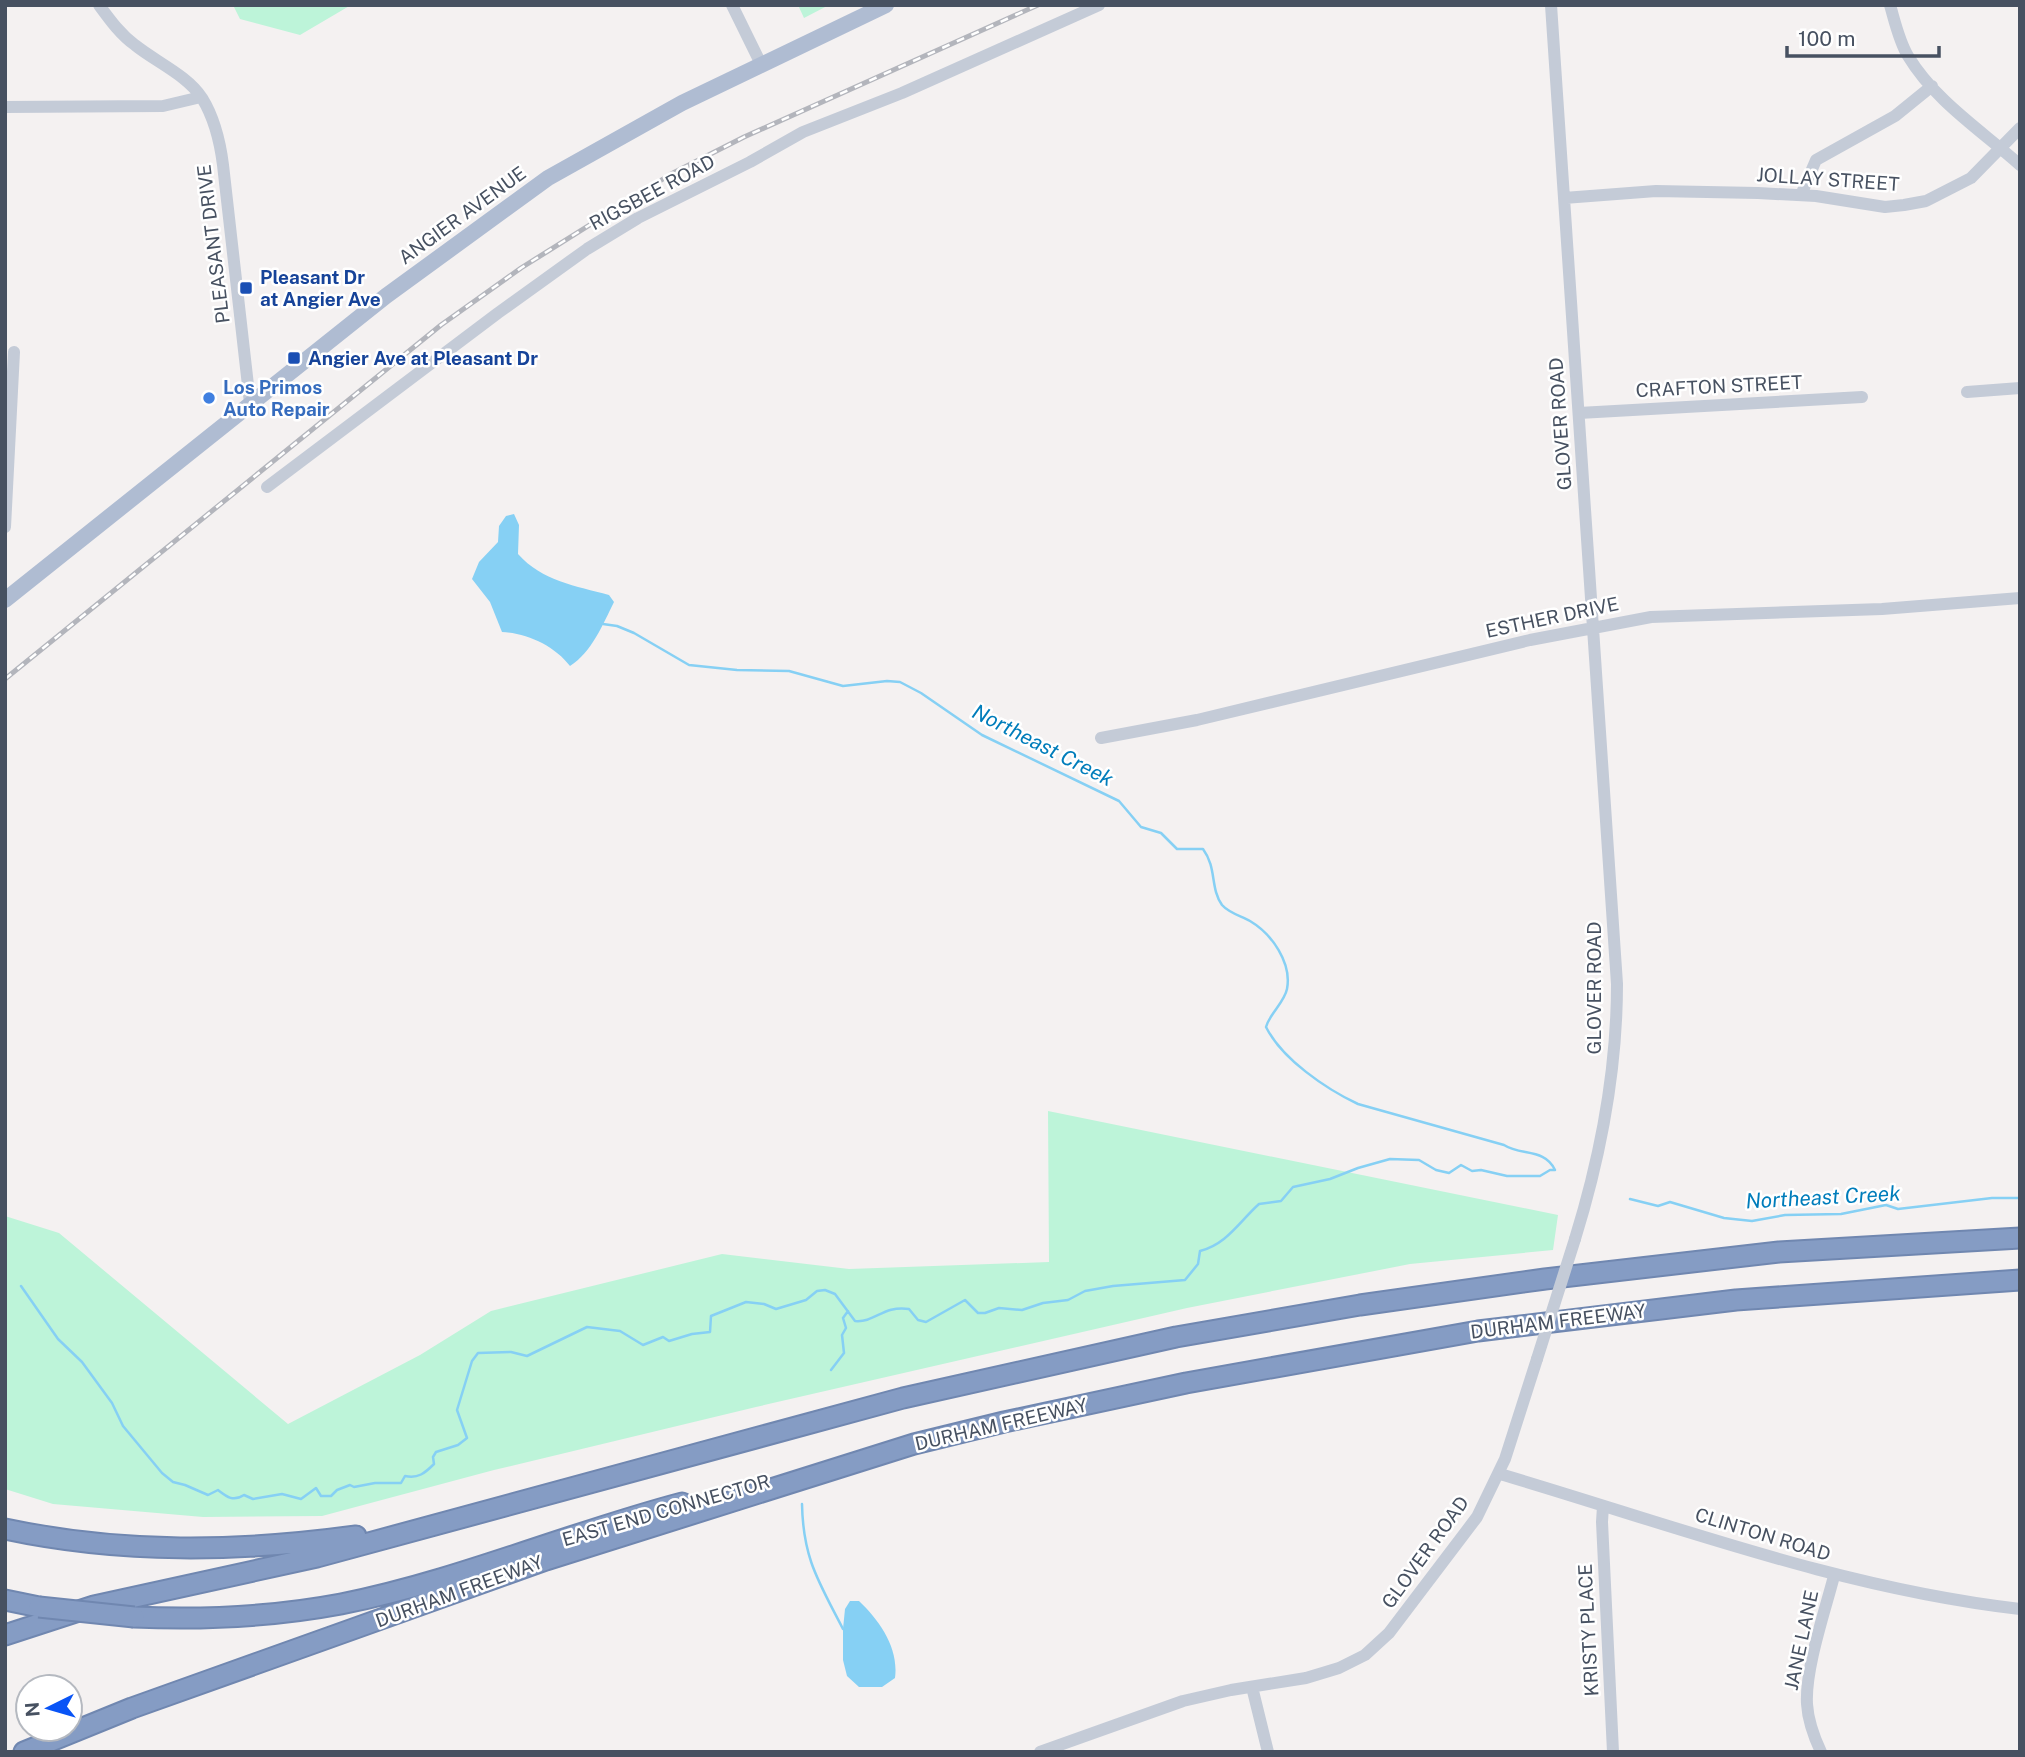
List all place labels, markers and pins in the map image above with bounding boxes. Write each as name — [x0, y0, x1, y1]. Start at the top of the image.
place label: Pleasant Dr at Angier Ave — [260, 266, 381, 310]
marker: Pleasant Dr at Angier Ave — [238, 280, 254, 296]
place label: Angier Ave at Pleasant Dr — [308, 347, 538, 369]
marker: Angier Ave at Pleasant Dr — [286, 350, 302, 366]
place label: Los Primos Auto Repair — [223, 376, 330, 420]
marker: Los Primos Auto Repair — [201, 390, 217, 406]

